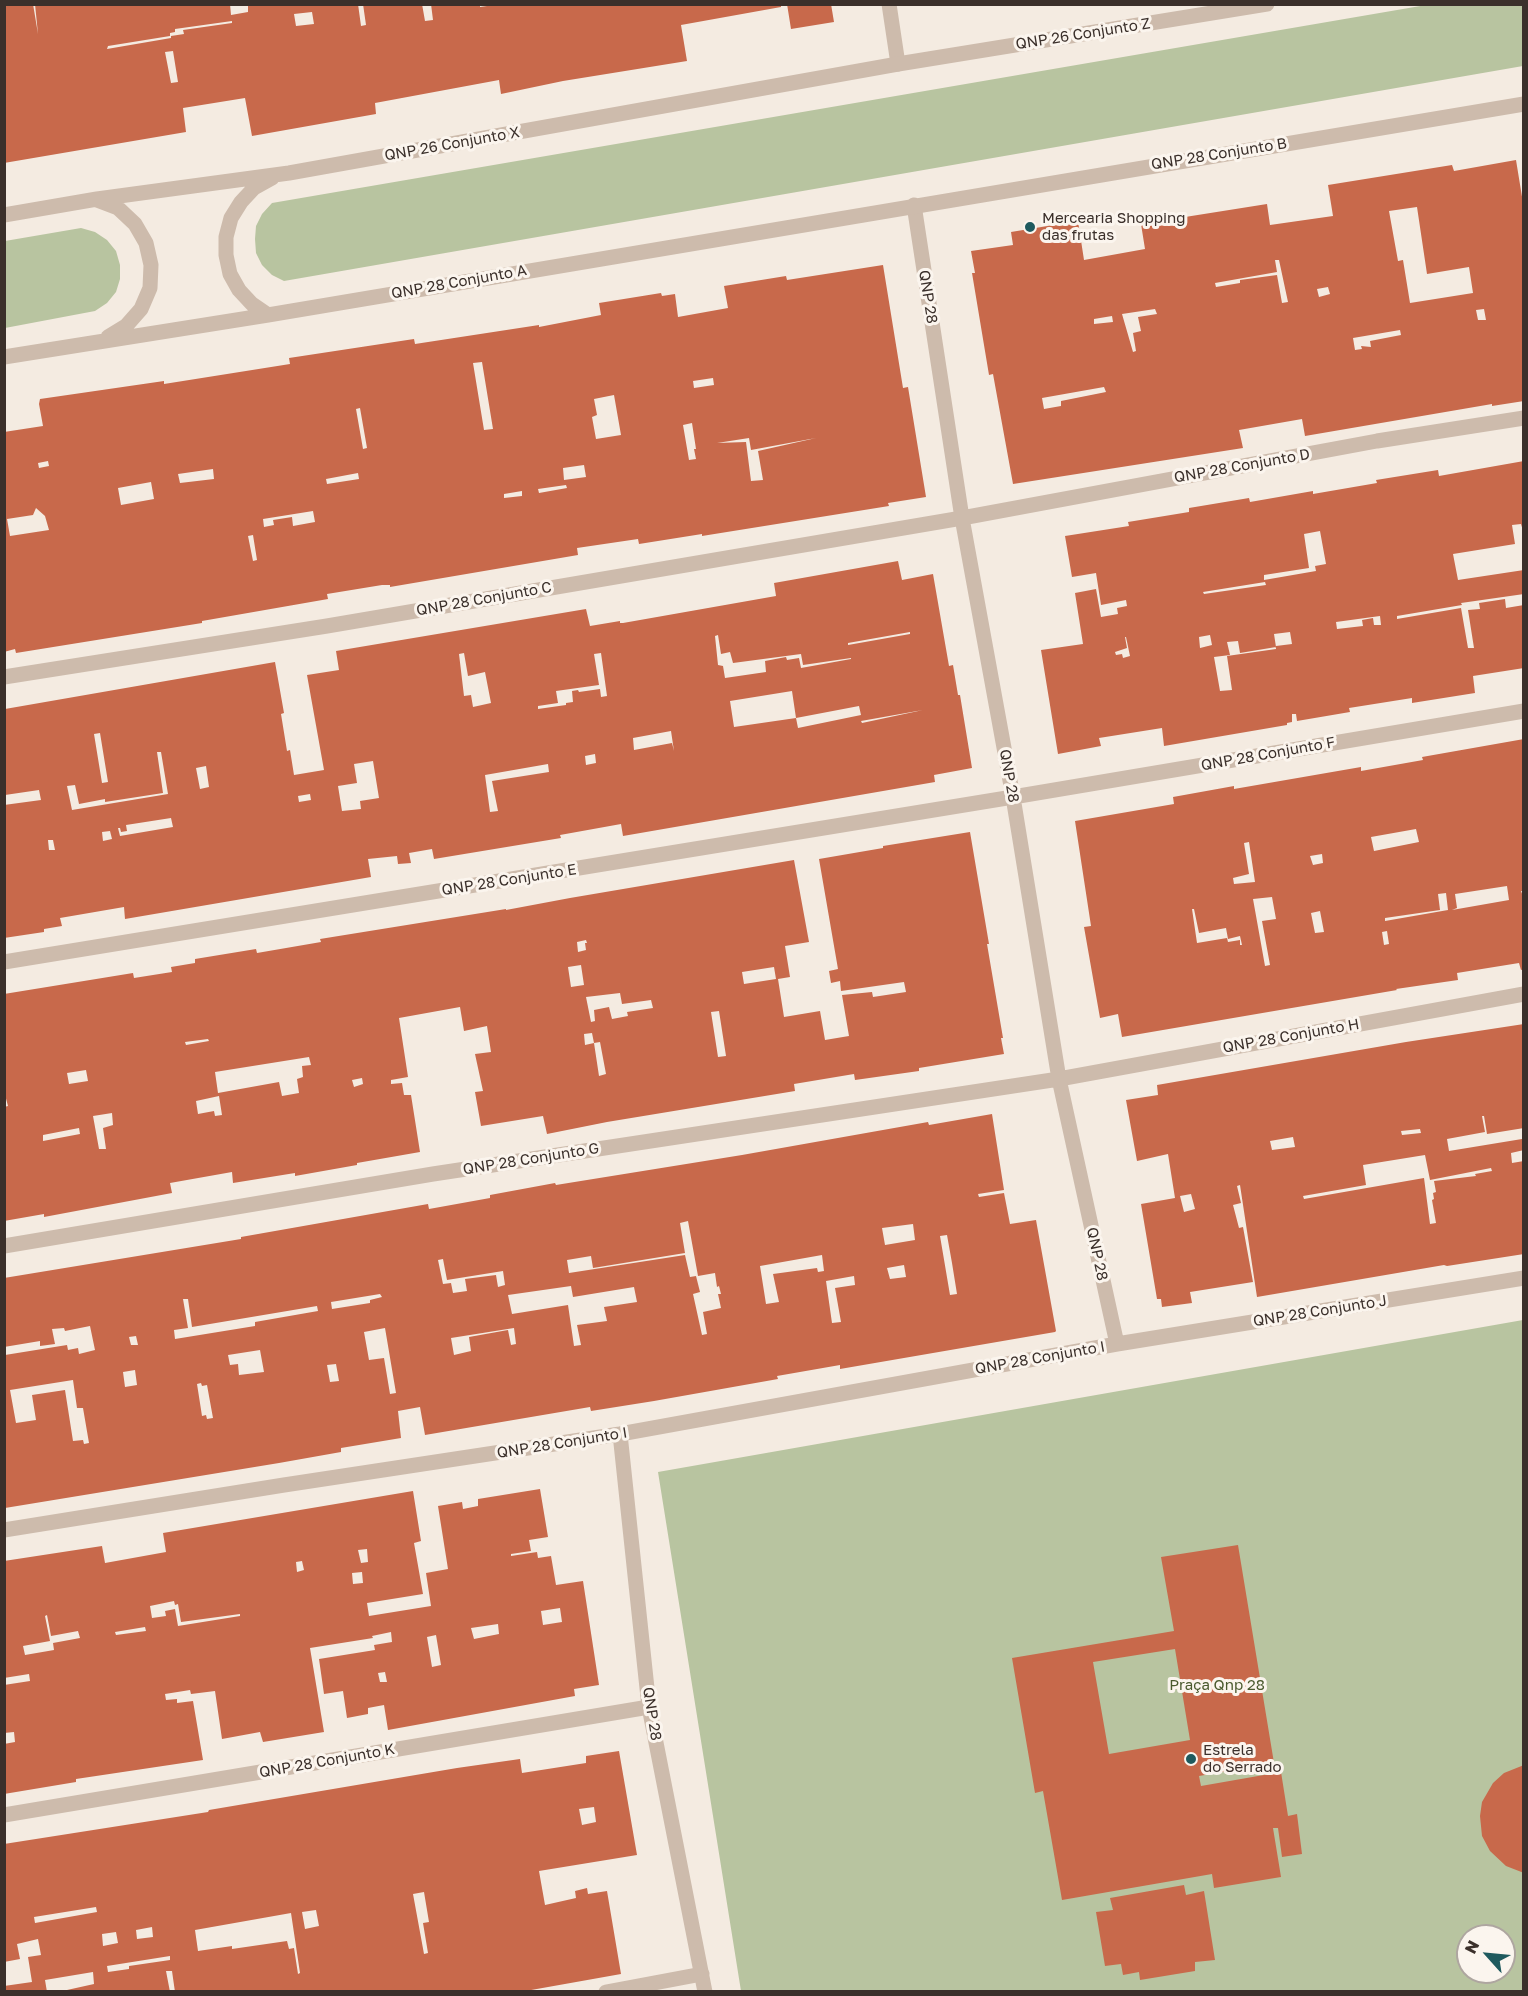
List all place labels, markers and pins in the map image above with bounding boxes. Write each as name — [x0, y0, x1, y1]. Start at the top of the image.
place label: Mercearia Shopping das frutas — [1042, 209, 1185, 244]
marker: Mercearia Shopping das frutas — [1023, 220, 1037, 234]
place label: Estrela do Serrado — [1203, 1741, 1282, 1776]
marker: Estrela do Serrado — [1184, 1752, 1198, 1766]

